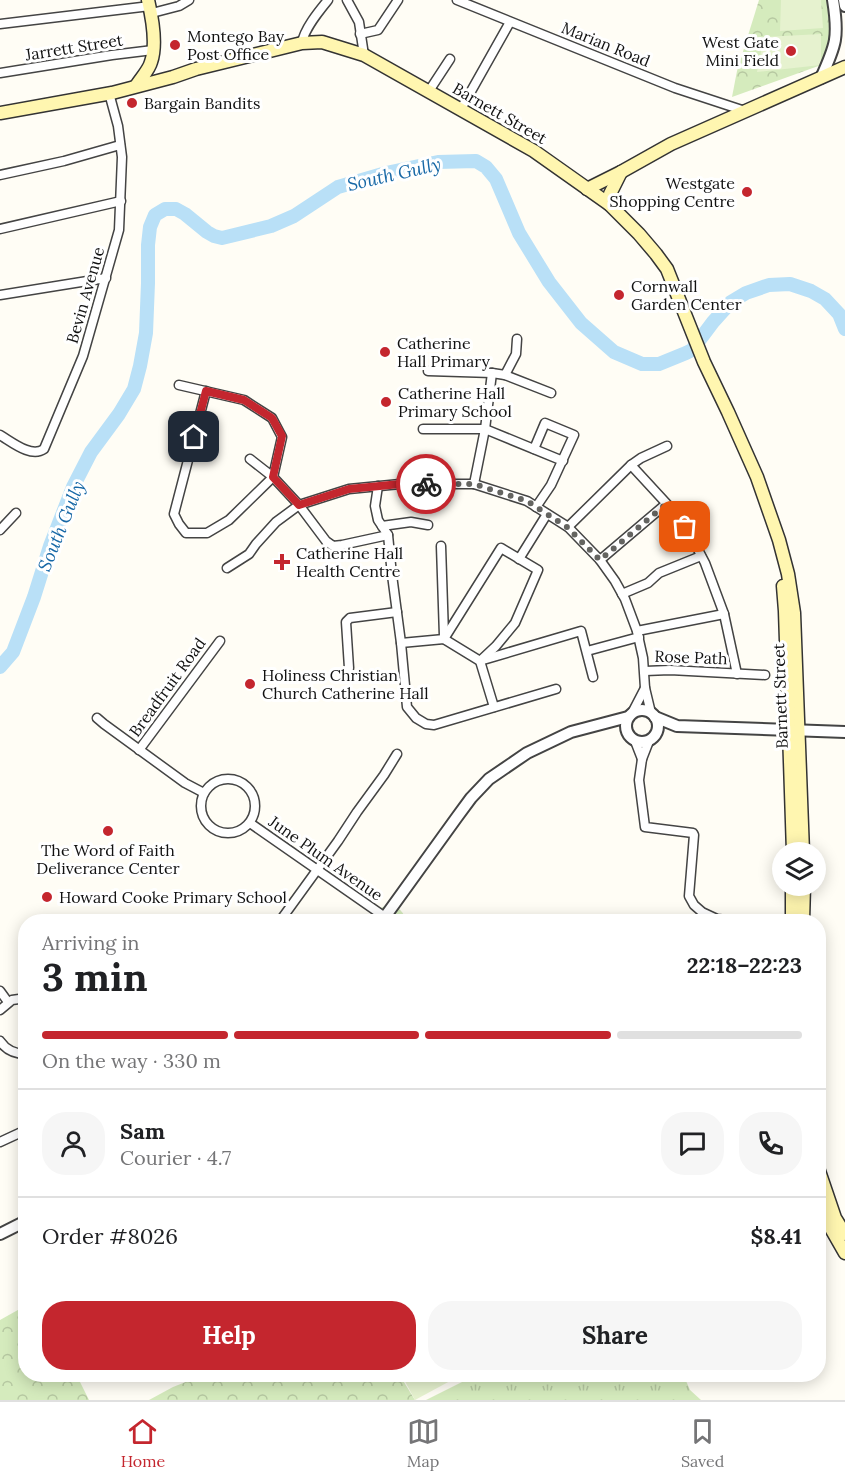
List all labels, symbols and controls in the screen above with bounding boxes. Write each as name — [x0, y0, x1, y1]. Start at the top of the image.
street label: Marian Road — [559, 17, 654, 71]
place label: Montego Bay Post Office — [187, 26, 285, 64]
street label: Jarrett Street — [23, 29, 125, 65]
place label: West Gate Mini Field — [702, 32, 779, 70]
marker: Montego Bay Post Office — [168, 38, 182, 52]
marker: West Gate Mini Field — [784, 44, 798, 58]
street label: Barnett Street — [449, 78, 551, 148]
place label: Bargain Bandits — [144, 93, 260, 113]
marker: Bargain Bandits — [125, 96, 139, 110]
water label: South Gully — [345, 152, 443, 196]
place label: Westgate Shopping Centre — [610, 173, 735, 211]
marker: Westgate Shopping Centre — [740, 185, 754, 199]
street label: Bevin Avenue — [62, 244, 108, 346]
place label: Cornwall Garden Center — [631, 276, 742, 314]
marker: Cornwall Garden Center — [612, 288, 626, 302]
place label: Catherine Hall Primary — [397, 333, 490, 371]
marker: Catherine Hall Primary — [378, 345, 392, 359]
place label: Catherine Hall Primary School — [398, 383, 512, 421]
marker: Catherine Hall Primary School — [379, 395, 393, 409]
pin — [168, 411, 219, 462]
icon: home — [177, 420, 210, 453]
courier — [396, 454, 456, 514]
icon: bike — [410, 468, 443, 501]
water label: South Gully — [32, 477, 90, 575]
pin — [659, 501, 710, 552]
icon: bag — [668, 510, 701, 543]
place label: Catherine Hall Health Centre — [296, 543, 403, 581]
marker: Catherine Hall Health Centre — [273, 553, 291, 571]
street label: Breadfruit Road — [124, 633, 210, 740]
street label: Barnett Street — [768, 642, 792, 749]
street label: Rose Path — [654, 646, 728, 668]
place label: Holiness Christian Church Catherine Hall — [262, 665, 429, 703]
marker: Holiness Christian Church Catherine Hall — [243, 677, 257, 691]
street label: June Plum Avenue — [264, 811, 387, 905]
marker: The Word of Faith Deliverance Center — [101, 824, 115, 838]
place label: The Word of Faith Deliverance Center — [36, 840, 180, 878]
map controls — [772, 842, 826, 896]
button: layers — [772, 842, 826, 896]
place label: Howard Cooke Primary School — [59, 887, 287, 907]
marker: Howard Cooke Primary School — [40, 890, 54, 904]
text: Arriving in — [42, 930, 139, 955]
text: 22:18–22:23 — [687, 951, 802, 979]
text: 3 min — [42, 952, 148, 1002]
text: On the way · 330 m — [42, 1048, 221, 1073]
button: person — [42, 1112, 105, 1175]
button: chat — [661, 1112, 724, 1175]
button: phone — [739, 1112, 802, 1175]
text: Sam — [120, 1117, 165, 1145]
text: Courier · 4.7 — [120, 1145, 231, 1170]
text: Order #8026 — [42, 1222, 178, 1250]
text: $8.41 — [750, 1222, 802, 1250]
button: Help — [42, 1301, 416, 1370]
button: Share — [428, 1301, 802, 1370]
tab: Home — [121, 1415, 165, 1471]
tab: Map — [407, 1415, 440, 1471]
tab: Saved — [681, 1415, 724, 1471]

